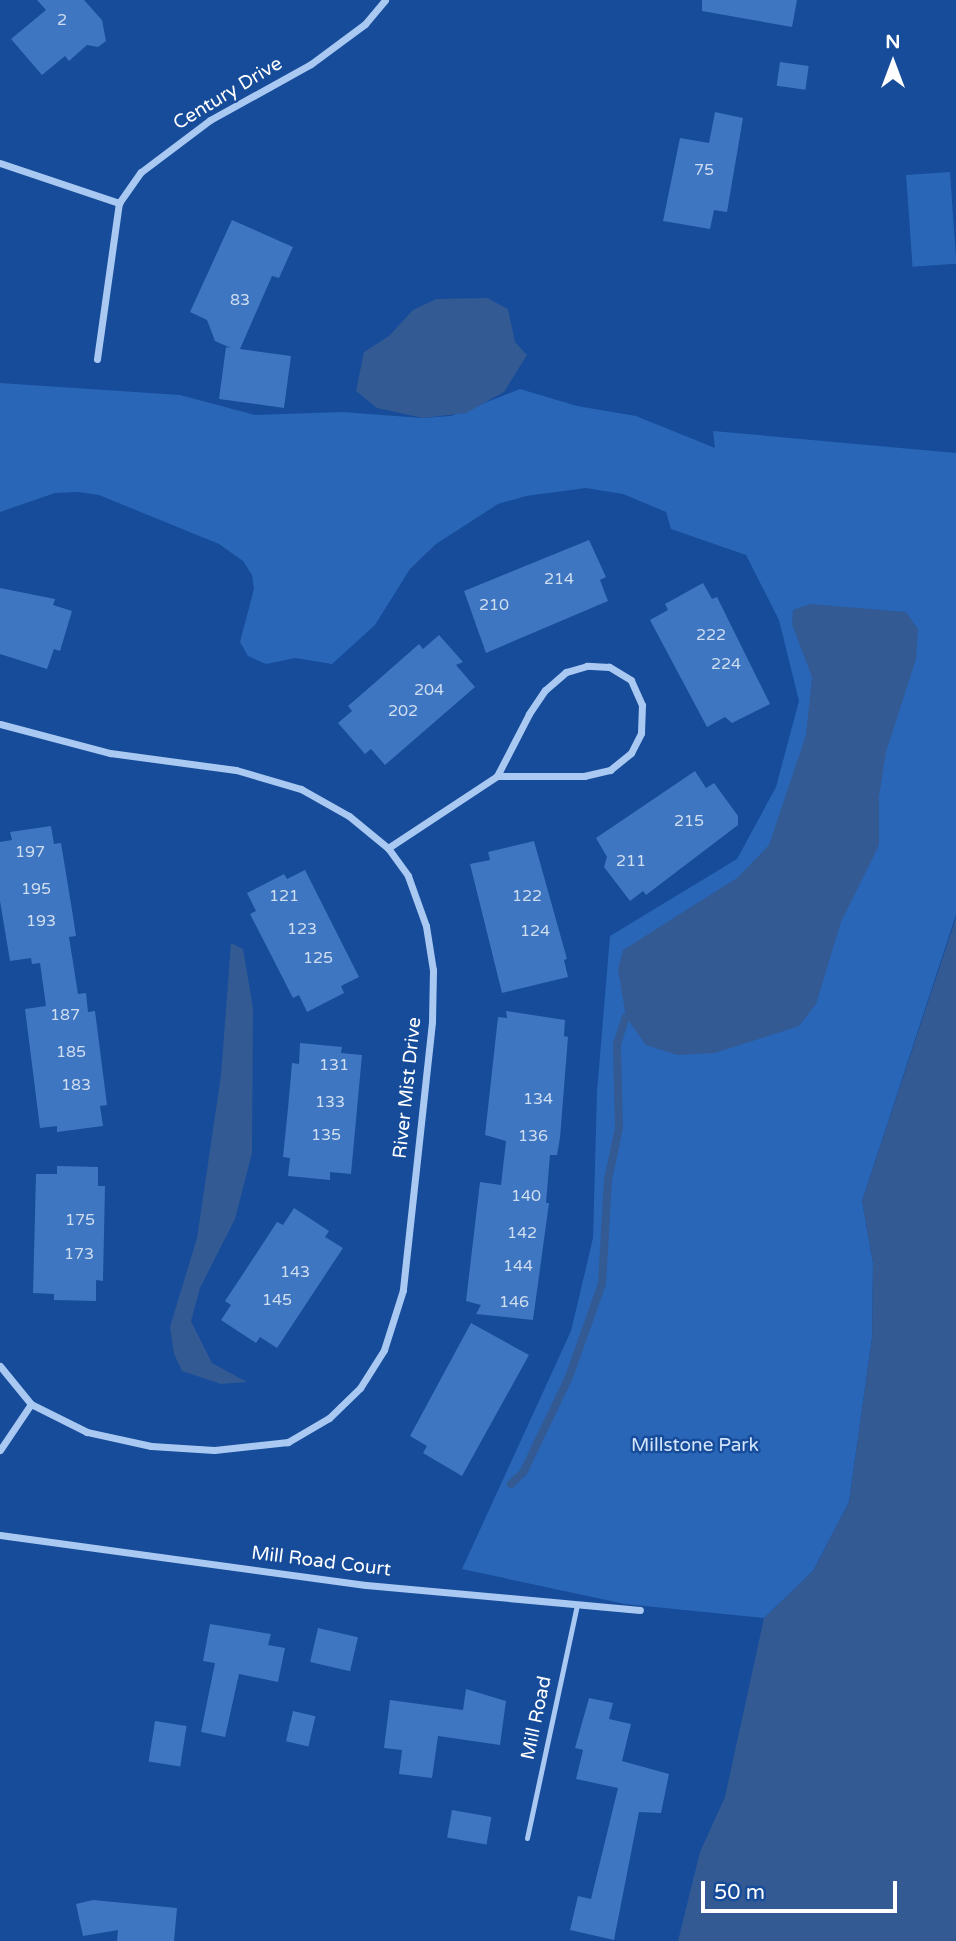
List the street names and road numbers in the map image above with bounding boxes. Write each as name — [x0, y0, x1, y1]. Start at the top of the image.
street label: Century Drive — [169, 53, 287, 135]
street label: River Mist Drive — [389, 1016, 427, 1160]
street label: Mill Road Court — [250, 1542, 392, 1582]
street label: Mill Road — [517, 1674, 557, 1762]

